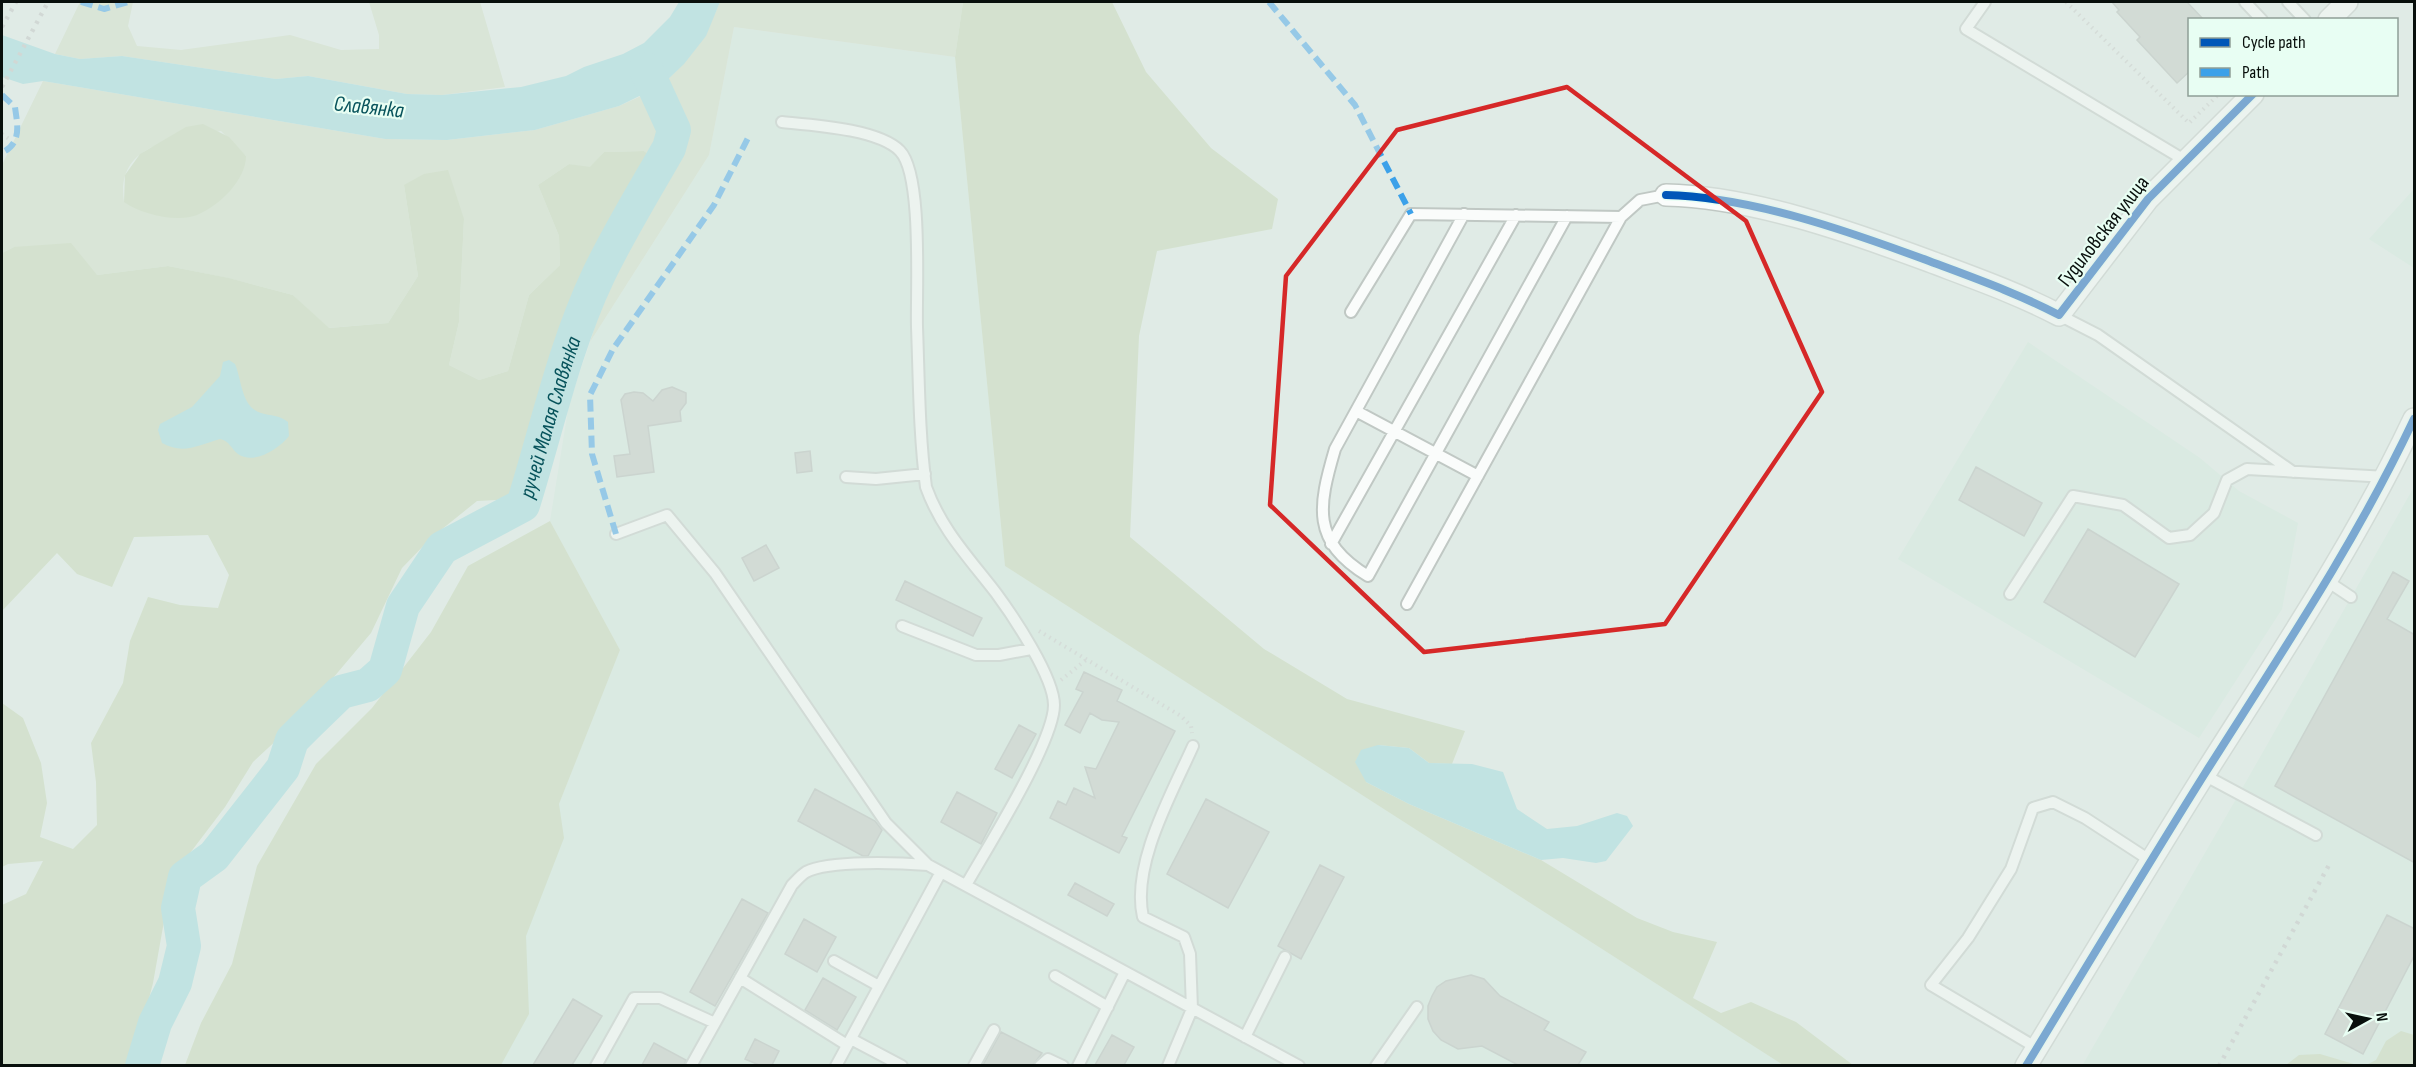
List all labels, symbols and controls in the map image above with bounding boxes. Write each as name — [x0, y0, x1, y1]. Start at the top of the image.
legend — [2188, 18, 2398, 96]
text: Cycle path — [2242, 32, 2306, 53]
text: Path — [2242, 62, 2270, 83]
water label: Славянка — [333, 90, 405, 125]
street label: Гудиловская улица — [2052, 171, 2154, 292]
water label: ручей Малая Славянка — [514, 333, 588, 503]
north arrow — [2338, 989, 2398, 1049]
text: N — [2371, 1012, 2391, 1023]

